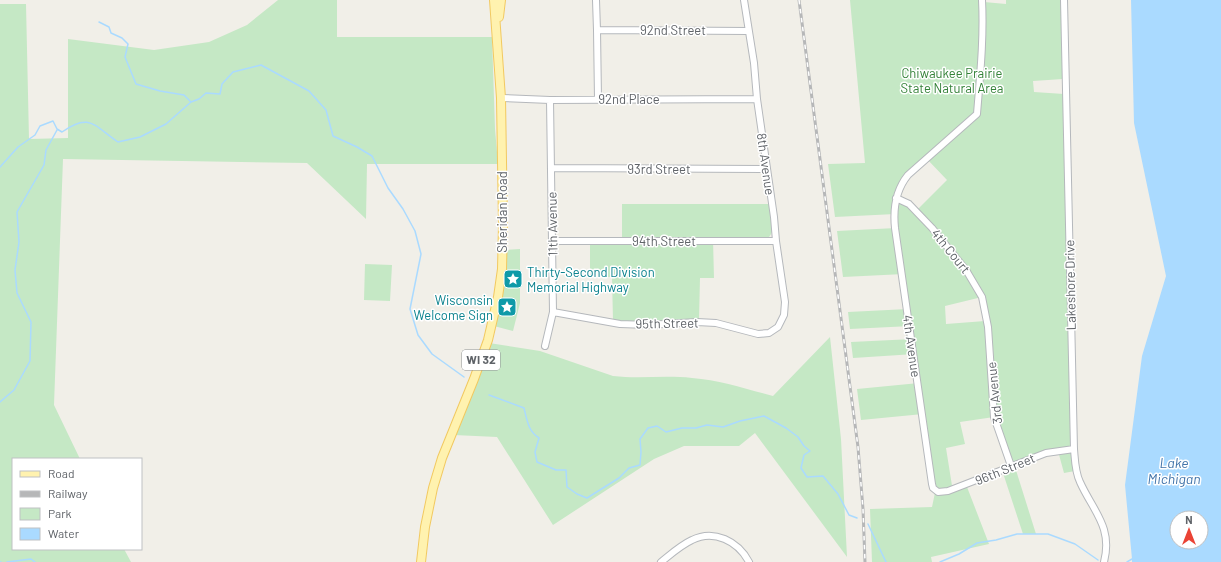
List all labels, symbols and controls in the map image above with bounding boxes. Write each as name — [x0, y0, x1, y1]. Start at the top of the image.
street label: 92nd Street — [640, 22, 706, 38]
park label: Chiwaukee Prairie State Natural Area — [900, 65, 1004, 96]
street label: 92nd Place — [598, 91, 660, 107]
street label: 8th Avenue — [754, 132, 778, 196]
street label: 93rd Street — [627, 161, 691, 177]
street label: Sheridan Road — [494, 171, 510, 253]
street label: 11th Avenue — [543, 191, 561, 257]
street label: 4th Court — [928, 225, 974, 277]
street label: 94th Street — [632, 233, 696, 249]
street label: Lakeshore Drive — [1061, 240, 1079, 330]
place label: Thirty-Second Division Memorial Highway — [527, 264, 655, 295]
place icon: Thirty-Second Division Memorial Highway — [502, 268, 524, 290]
place label: Wisconsin Welcome Sign — [413, 292, 493, 323]
place icon: Wisconsin Welcome Sign — [496, 296, 518, 318]
street label: 95th Street — [635, 314, 699, 332]
street label: 4th Avenue — [900, 314, 924, 378]
road number: WI 32 — [462, 350, 500, 370]
street label: 3rd Avenue — [983, 361, 1005, 425]
street label: 96th Street — [973, 450, 1037, 488]
water label: Lake Michigan — [1147, 454, 1201, 487]
legend — [12, 458, 142, 550]
text: Road — [48, 466, 75, 480]
text: Railway — [48, 486, 88, 500]
text: Park — [48, 506, 72, 520]
north arrow — [1169, 510, 1209, 550]
text: N — [1185, 513, 1193, 526]
text: Water — [48, 526, 80, 540]

